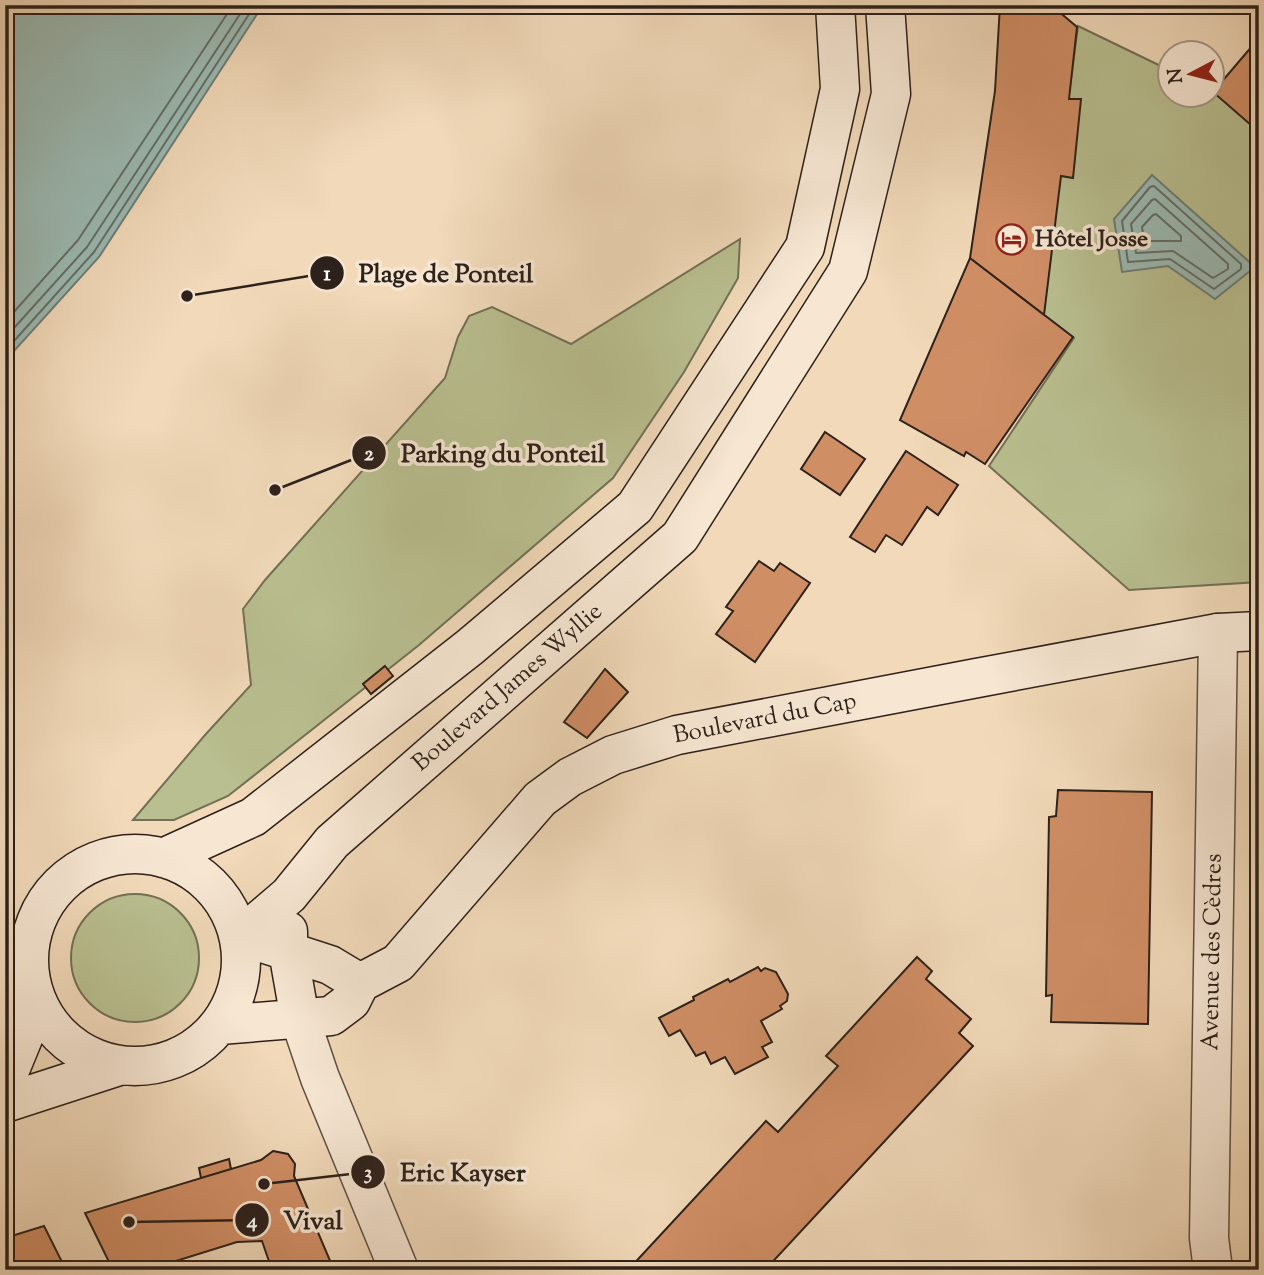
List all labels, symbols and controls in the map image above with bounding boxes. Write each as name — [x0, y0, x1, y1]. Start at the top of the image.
north arrow — [1156, 38, 1226, 108]
text: N — [1162, 67, 1191, 85]
hotel icon: Hôtel Josse — [995, 223, 1029, 257]
place label: Hôtel Josse — [1035, 223, 1148, 257]
callout: Plage de Ponteil — [310, 249, 547, 296]
text: Plage de Ponteil — [359, 257, 534, 294]
text: 1 — [323, 260, 331, 290]
callout: Parking du Ponteil — [352, 430, 619, 477]
text: Parking du Ponteil — [401, 437, 606, 474]
text: 2 — [364, 440, 374, 470]
street label: Boulevard James Wyllie — [406, 596, 610, 780]
street label: Boulevard du Cap — [671, 685, 859, 753]
street label: Avenue des Cèdres — [1194, 853, 1232, 1051]
callout: Eric Kayser — [351, 1149, 539, 1196]
text: Eric Kayser — [400, 1156, 526, 1193]
text: 3 — [364, 1159, 372, 1189]
callout: Vival — [234, 1197, 357, 1244]
text: Vival — [283, 1204, 344, 1241]
text: 4 — [246, 1207, 258, 1237]

